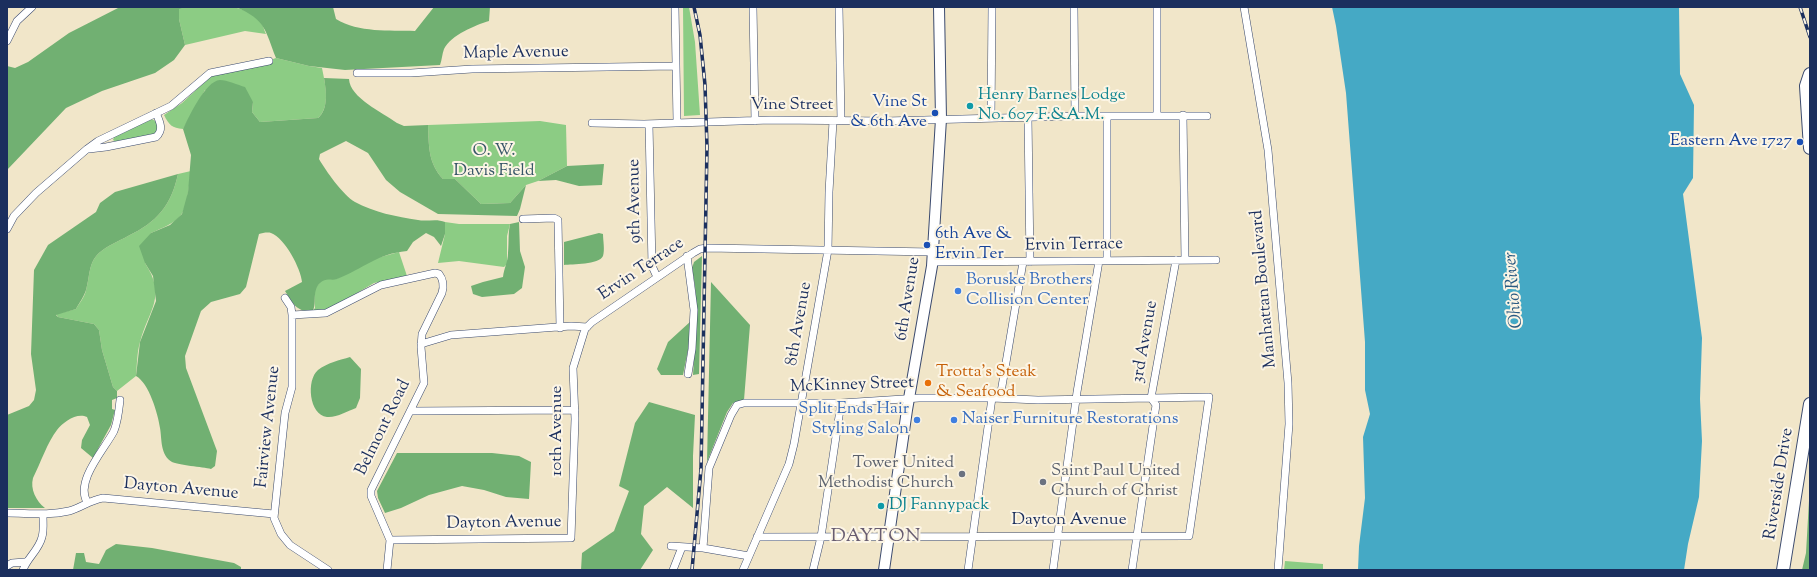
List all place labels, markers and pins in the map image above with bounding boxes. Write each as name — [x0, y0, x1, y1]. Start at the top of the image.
place label: Henry Barnes Lodge No. 607 F.&A.M. — [978, 86, 1126, 126]
place label: Vine St & 6th Ave — [850, 93, 927, 133]
marker: Henry Barnes Lodge No. 607 F.&A.M. — [965, 101, 975, 111]
marker: Vine St & 6th Ave — [930, 108, 940, 118]
place label: Eastern Ave 1727 — [1670, 132, 1792, 152]
marker: Eastern Ave 1727 — [1795, 137, 1805, 147]
place label: 6th Ave & Ervin Ter — [935, 225, 1012, 265]
marker: 6th Ave & Ervin Ter — [922, 240, 932, 250]
place label: Boruske Brothers Collision Center — [966, 271, 1092, 311]
marker: Boruske Brothers Collision Center — [953, 286, 963, 296]
place label: Trotta’s Steak & Seafood — [936, 363, 1037, 403]
marker: Trotta’s Steak & Seafood — [923, 378, 933, 388]
place label: Split Ends Hair Styling Salon — [798, 400, 909, 440]
place label: Naiser Furniture Restorations — [962, 410, 1178, 430]
marker: Split Ends Hair Styling Salon — [912, 415, 922, 425]
marker: Naiser Furniture Restorations — [949, 415, 959, 425]
place label: Tower United Methodist Church — [818, 454, 954, 494]
place label: Saint Paul United Church of Christ — [1051, 462, 1180, 502]
marker: Tower United Methodist Church — [957, 469, 967, 479]
marker: Saint Paul United Church of Christ — [1038, 477, 1048, 487]
place label: DJ Fannypack — [889, 496, 989, 516]
marker: DJ Fannypack — [876, 501, 886, 511]

